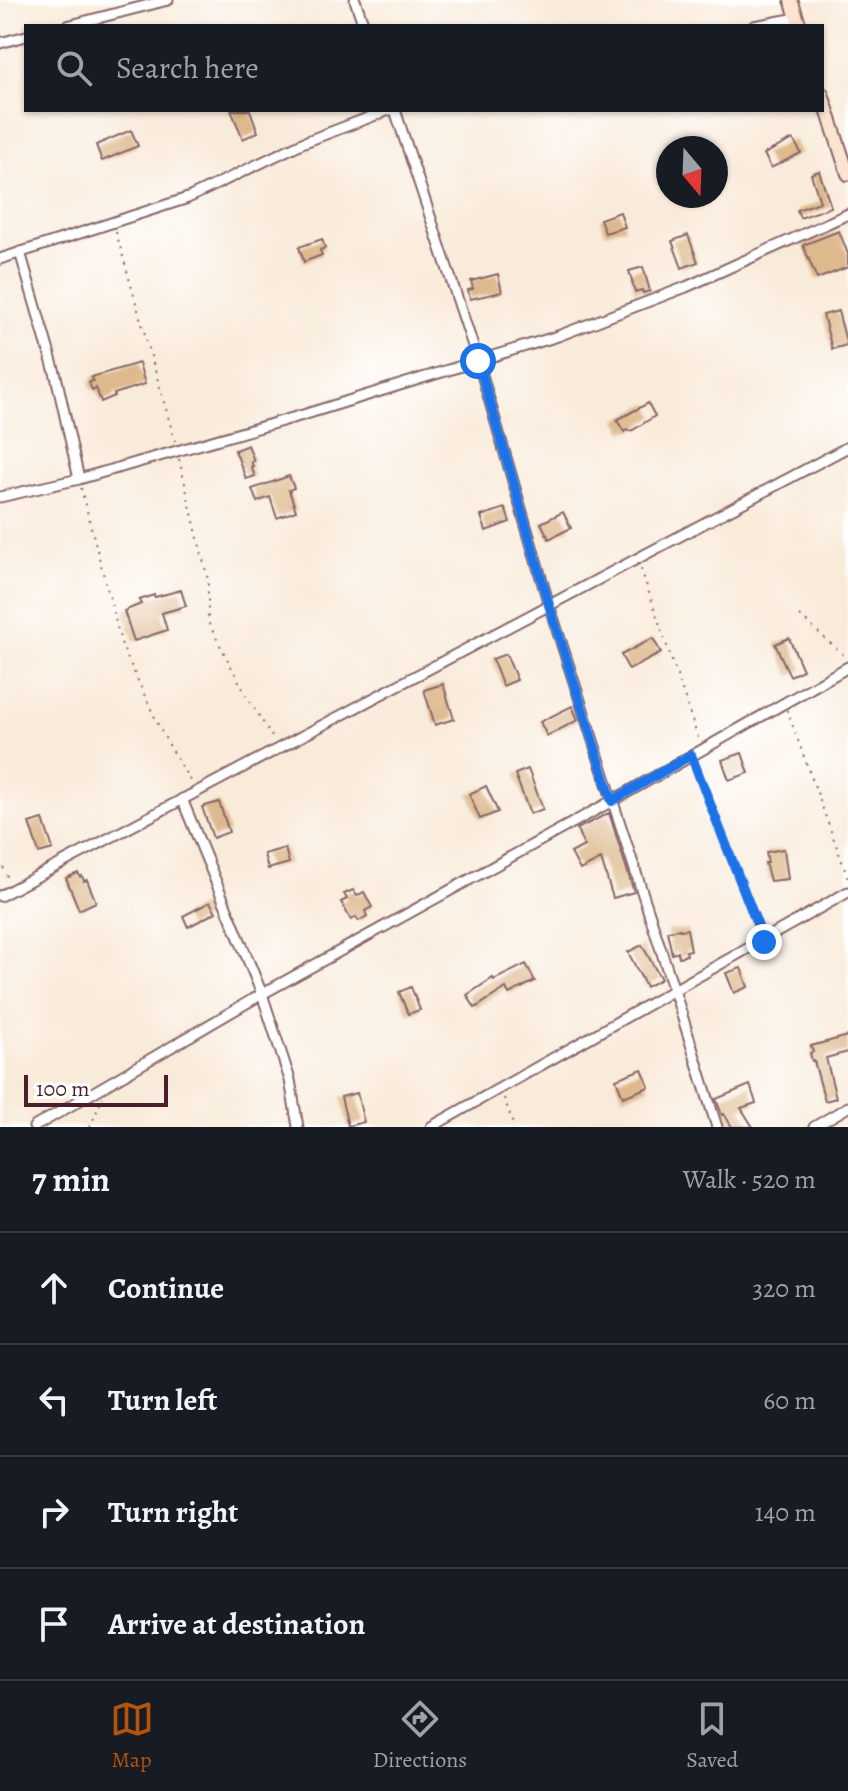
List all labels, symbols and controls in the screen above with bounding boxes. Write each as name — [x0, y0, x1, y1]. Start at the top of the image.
search box — [24, 24, 824, 112]
icon: search — [52, 46, 96, 90]
text: Search here — [116, 48, 259, 88]
north arrow — [656, 136, 728, 208]
route start — [460, 343, 496, 379]
route end — [746, 924, 782, 960]
scale bar — [24, 1071, 168, 1107]
text: 100 m — [36, 1074, 90, 1104]
text: 7 min — [32, 1156, 110, 1203]
text: Walk · 520 m — [683, 1162, 816, 1197]
icon: ahead — [32, 1266, 76, 1310]
text: Continue — [108, 1268, 224, 1308]
text: 320 m — [752, 1271, 816, 1306]
icon: left — [32, 1378, 76, 1422]
text: Turn left — [108, 1380, 217, 1420]
text: 60 m — [763, 1383, 816, 1418]
icon: right — [32, 1490, 76, 1534]
text: Turn right — [108, 1492, 238, 1532]
text: 140 m — [755, 1495, 816, 1530]
icon: arrive — [32, 1602, 76, 1646]
text: Arrive at destination — [108, 1604, 365, 1644]
tab: Map — [110, 1697, 154, 1775]
tab: Directions — [373, 1697, 467, 1775]
tab: Saved — [686, 1697, 738, 1775]

